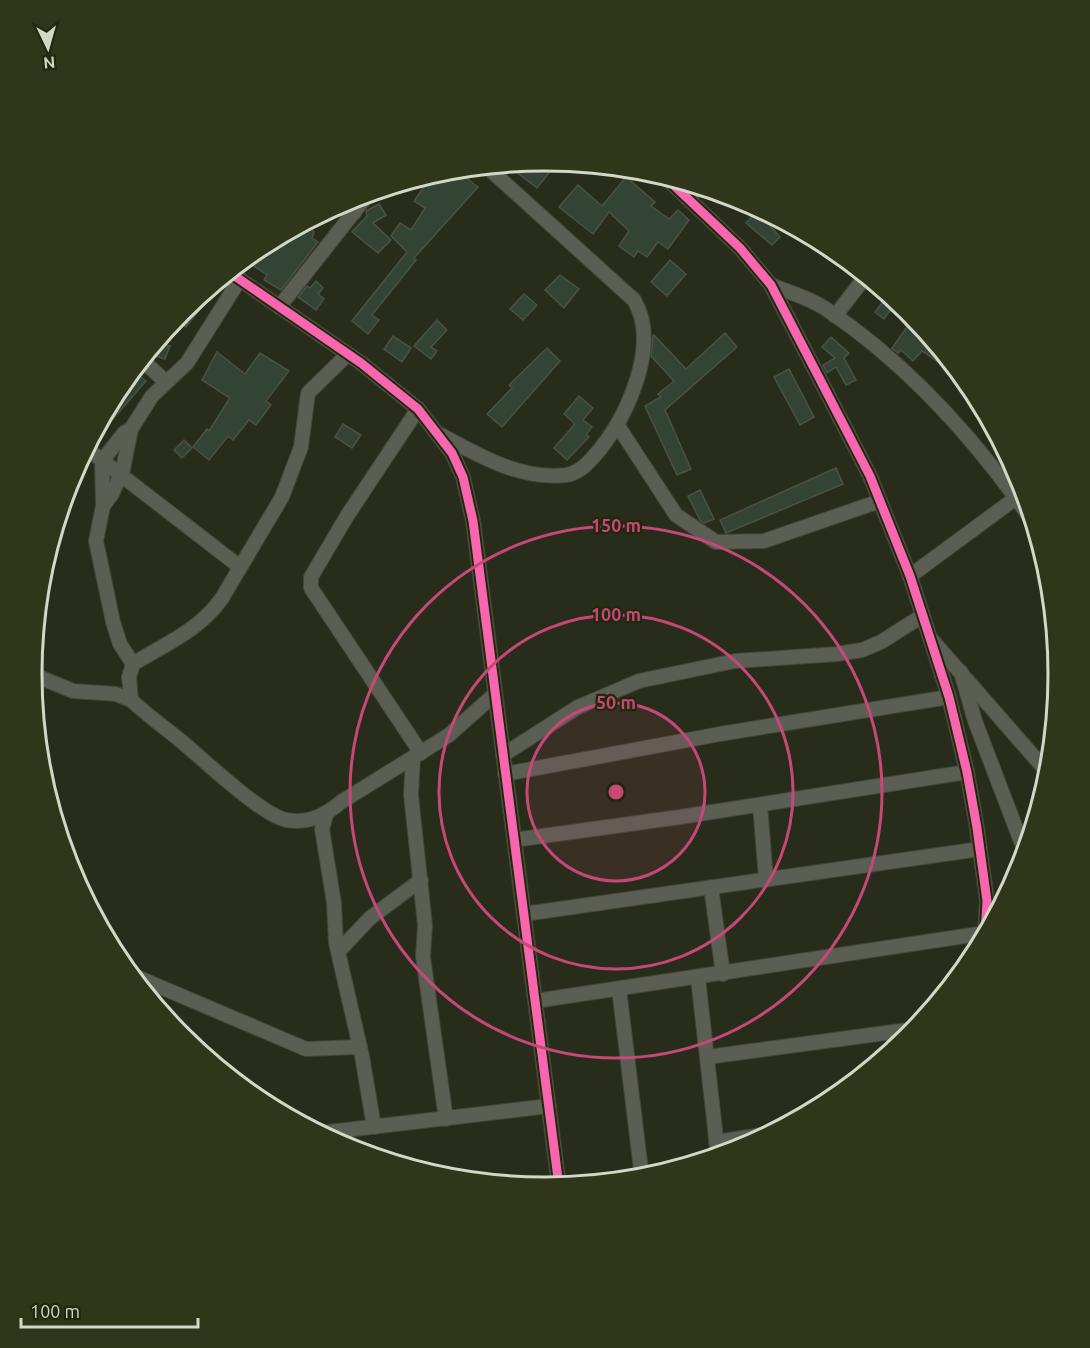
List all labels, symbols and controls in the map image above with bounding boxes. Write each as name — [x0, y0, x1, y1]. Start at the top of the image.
north arrow — [18, 18, 78, 78]
text: N — [43, 53, 56, 72]
text: 150 m — [591, 515, 641, 535]
text: 100 m — [591, 604, 641, 624]
text: 50 m — [596, 692, 636, 712]
centre of rings — [606, 782, 626, 802]
scale bar — [21, 1291, 198, 1329]
text: 100 m — [30, 1301, 80, 1321]

